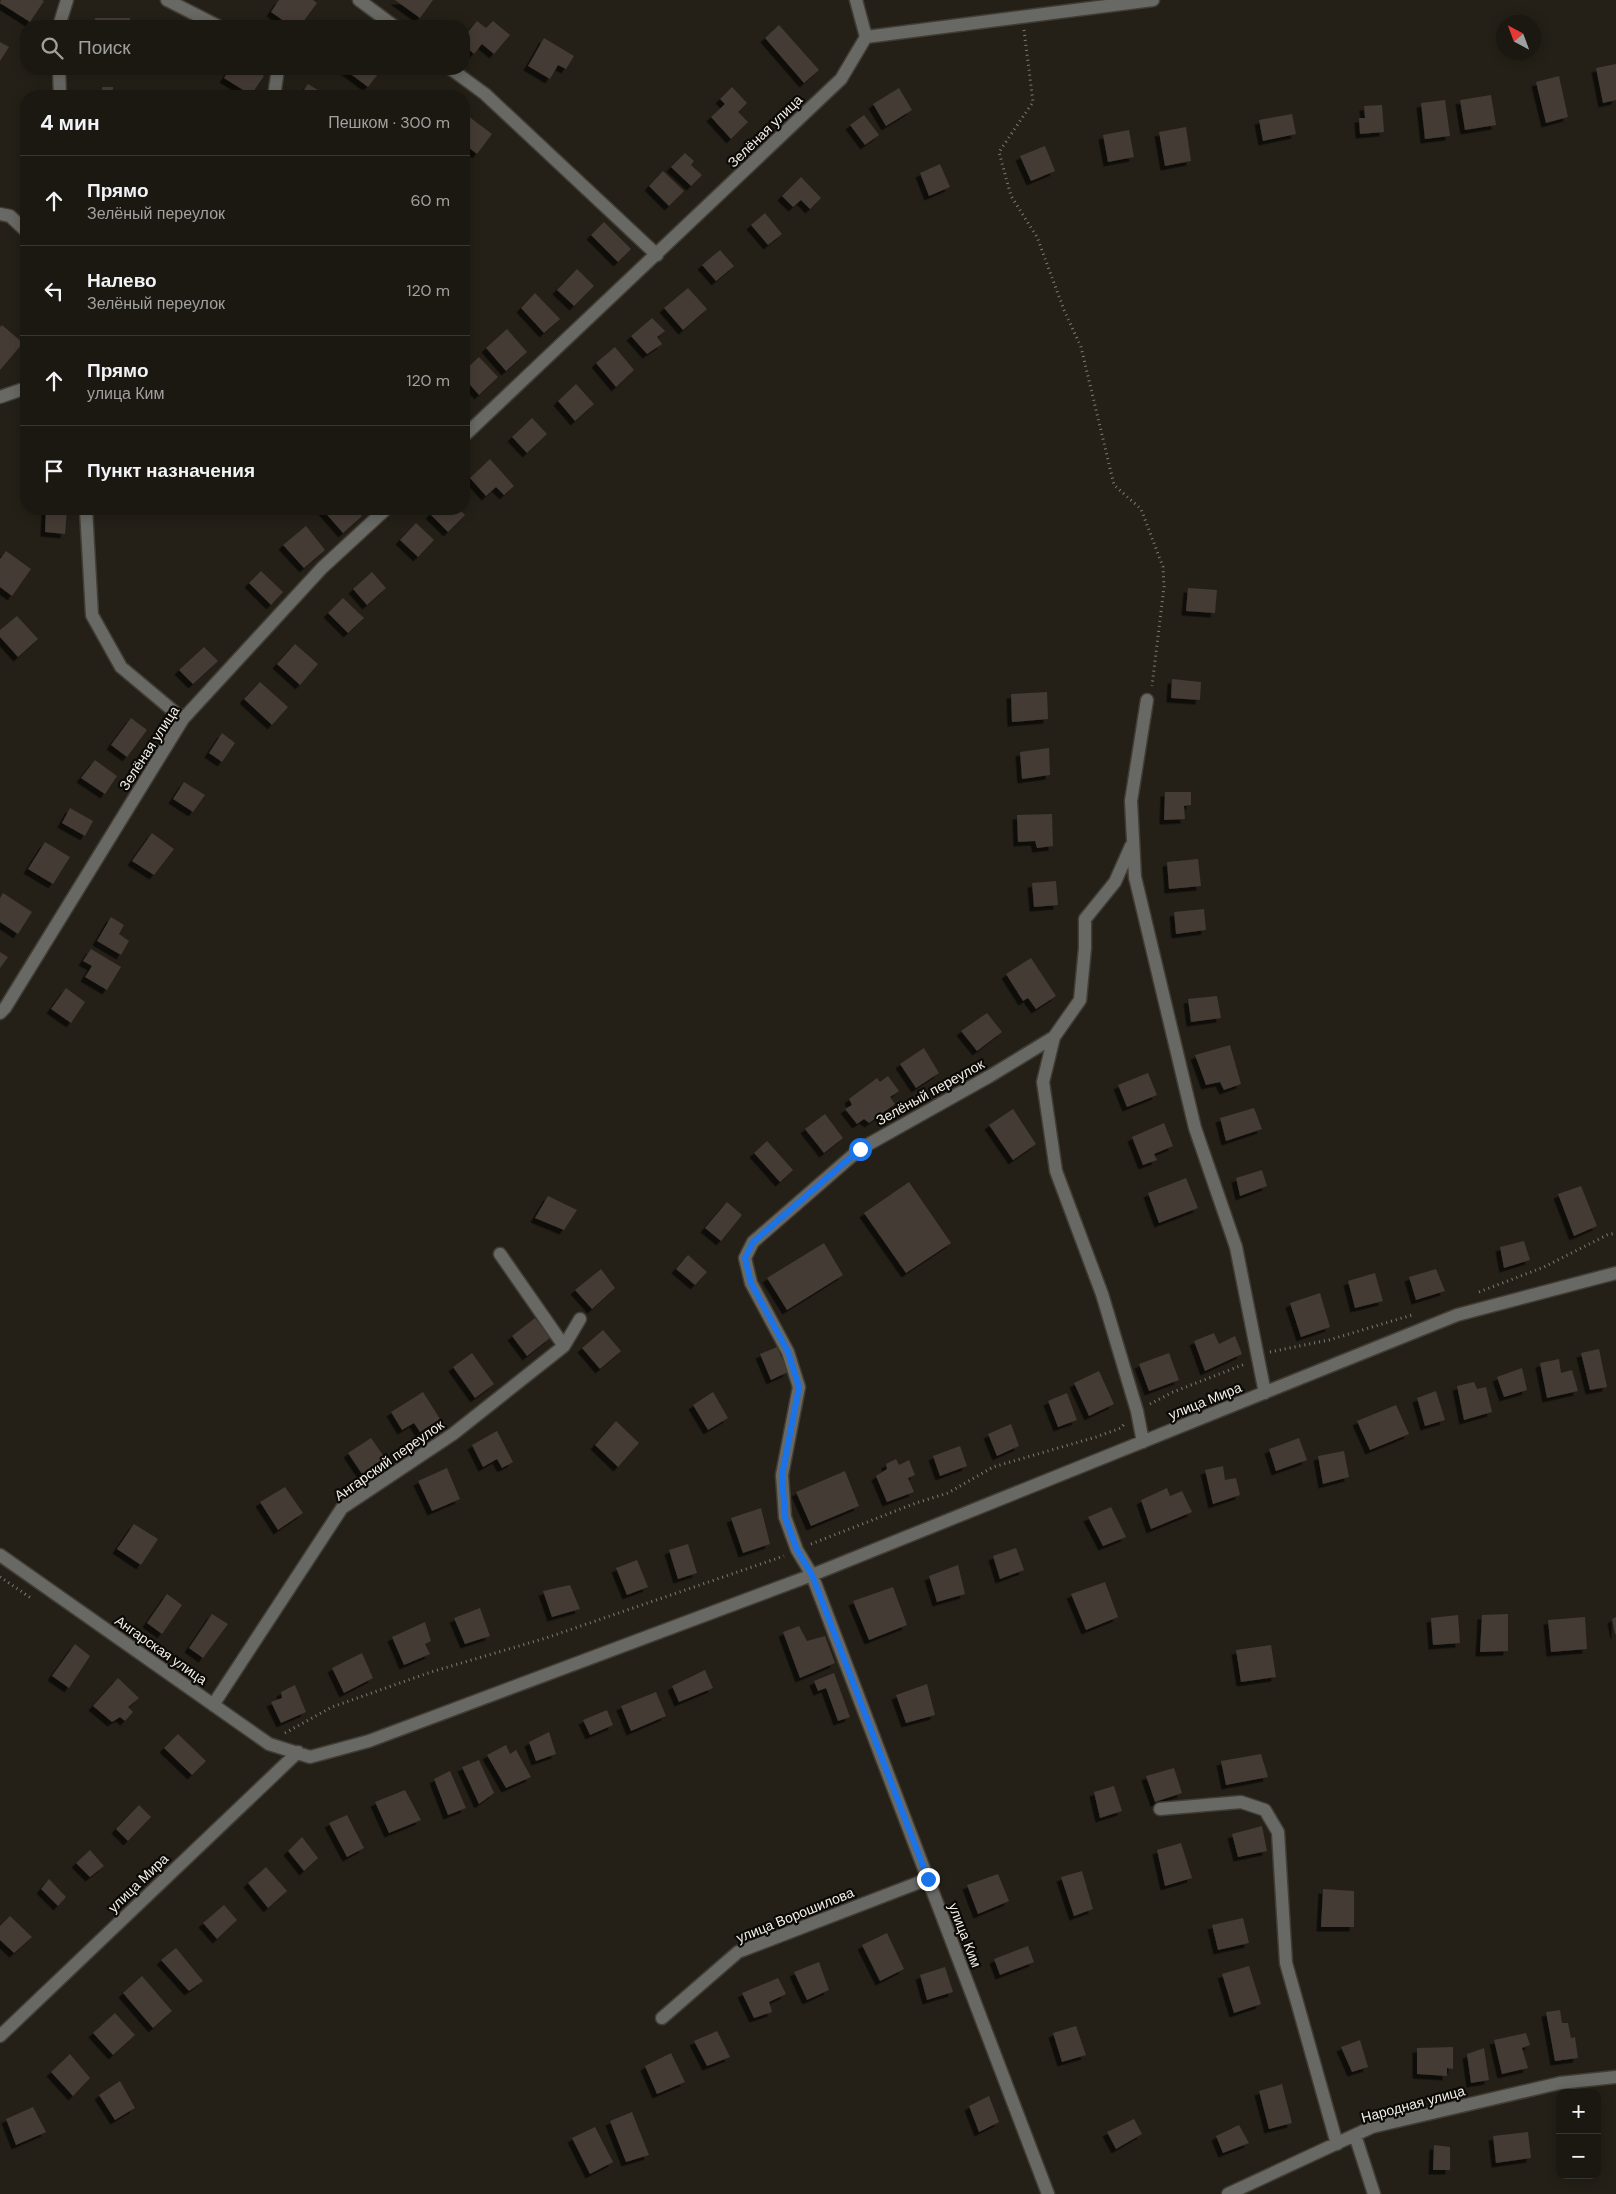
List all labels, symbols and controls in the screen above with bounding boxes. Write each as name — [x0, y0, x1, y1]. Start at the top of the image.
north arrow — [1496, 15, 1541, 60]
search box — [20, 20, 470, 75]
icon: search — [38, 34, 66, 62]
text: Поиск — [78, 35, 131, 60]
street label: Зелёная улица — [724, 91, 806, 171]
text: 4 мин — [40, 109, 100, 137]
text: Пешком · 300 m — [328, 112, 450, 133]
text: Прямо — [87, 178, 149, 203]
icon: ahead — [40, 187, 68, 215]
text: 60 m — [410, 190, 450, 211]
text: Зелёный переулок — [87, 203, 225, 224]
text: Налево — [87, 268, 157, 293]
icon: left — [40, 277, 68, 305]
text: 120 m — [406, 280, 450, 301]
text: Зелёный переулок — [87, 293, 225, 314]
text: Прямо — [87, 358, 149, 383]
icon: ahead — [40, 367, 68, 395]
text: 120 m — [406, 370, 450, 391]
text: улица Ким — [87, 383, 165, 404]
icon: arrive — [40, 457, 68, 485]
text: Пункт назначения — [87, 458, 255, 483]
street label: Зелёная улица — [115, 702, 183, 794]
street label: Зелёный переулок — [873, 1054, 988, 1129]
route start — [849, 1138, 872, 1161]
street label: улица Мира — [1166, 1378, 1244, 1424]
street label: Ангарский переулок — [331, 1415, 448, 1505]
street label: Ангарская улица — [111, 1612, 211, 1689]
street label: улица Мира — [104, 1850, 172, 1916]
route end — [917, 1868, 940, 1891]
street label: улица Ворошилова — [734, 1883, 857, 1947]
street label: улица Ким — [944, 1900, 986, 1970]
street label: Народная улица — [1359, 2081, 1467, 2126]
map controls — [1556, 2089, 1601, 2179]
button: + — [1556, 2089, 1601, 2134]
button: − — [1556, 2134, 1601, 2179]

